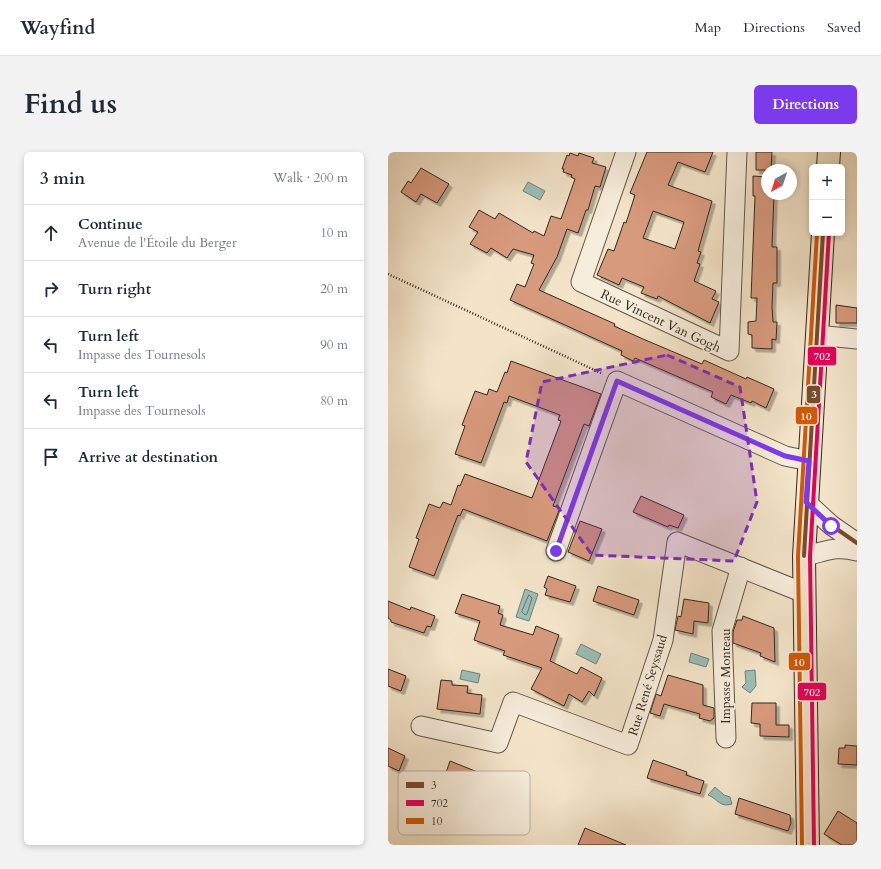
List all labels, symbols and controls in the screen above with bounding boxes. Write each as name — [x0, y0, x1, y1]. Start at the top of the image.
text: Wayfind — [20, 15, 95, 41]
text: Map — [695, 18, 721, 37]
text: Directions — [743, 18, 805, 37]
text: Saved — [827, 18, 861, 37]
text: Find us — [24, 85, 117, 123]
button: Directions — [754, 85, 857, 124]
north arrow — [761, 164, 797, 200]
map controls — [809, 164, 845, 236]
button: + — [809, 164, 845, 200]
text: 3 min — [40, 167, 85, 190]
text: Walk · 200 m — [273, 169, 348, 187]
button: − — [809, 200, 845, 236]
text: Continue — [78, 214, 143, 234]
icon: ahead — [40, 222, 62, 244]
text: 10 m — [320, 224, 348, 242]
text: Avenue de l'Étoile du Berger — [78, 234, 237, 252]
icon: right — [40, 278, 62, 300]
text: Turn right — [78, 279, 151, 299]
text: 20 m — [320, 280, 348, 298]
street label: Rue Vincent Van Gogh — [598, 285, 724, 357]
text: Turn left — [78, 326, 139, 346]
icon: left — [40, 334, 62, 356]
text: 90 m — [320, 336, 348, 354]
text: Impasse des Tournesols — [78, 346, 205, 364]
line badge: 702 — [807, 346, 837, 366]
text: 702 — [814, 349, 831, 364]
text: Turn left — [78, 382, 139, 402]
line badge: 3 — [806, 385, 821, 404]
text: 3 — [811, 387, 817, 402]
icon: left — [40, 390, 62, 412]
text: 80 m — [320, 392, 348, 410]
text: Impasse des Tournesols — [78, 402, 205, 420]
line badge: 10 — [795, 406, 818, 425]
text: 10 — [800, 409, 812, 424]
icon: arrive — [40, 446, 62, 468]
text: Arrive at destination — [78, 447, 218, 467]
route start — [822, 517, 840, 535]
route end — [547, 542, 565, 560]
street label: Impasse Monteau — [717, 628, 735, 724]
street label: Rue René Seyssaud — [624, 632, 672, 738]
line badge: 10 — [788, 652, 811, 671]
text: 10 — [793, 655, 805, 670]
line badge: 702 — [797, 682, 827, 701]
text: 702 — [804, 685, 821, 700]
legend — [398, 771, 530, 835]
text: 3 — [431, 778, 437, 793]
text: 702 — [431, 796, 448, 811]
text: 10 — [431, 814, 443, 829]

